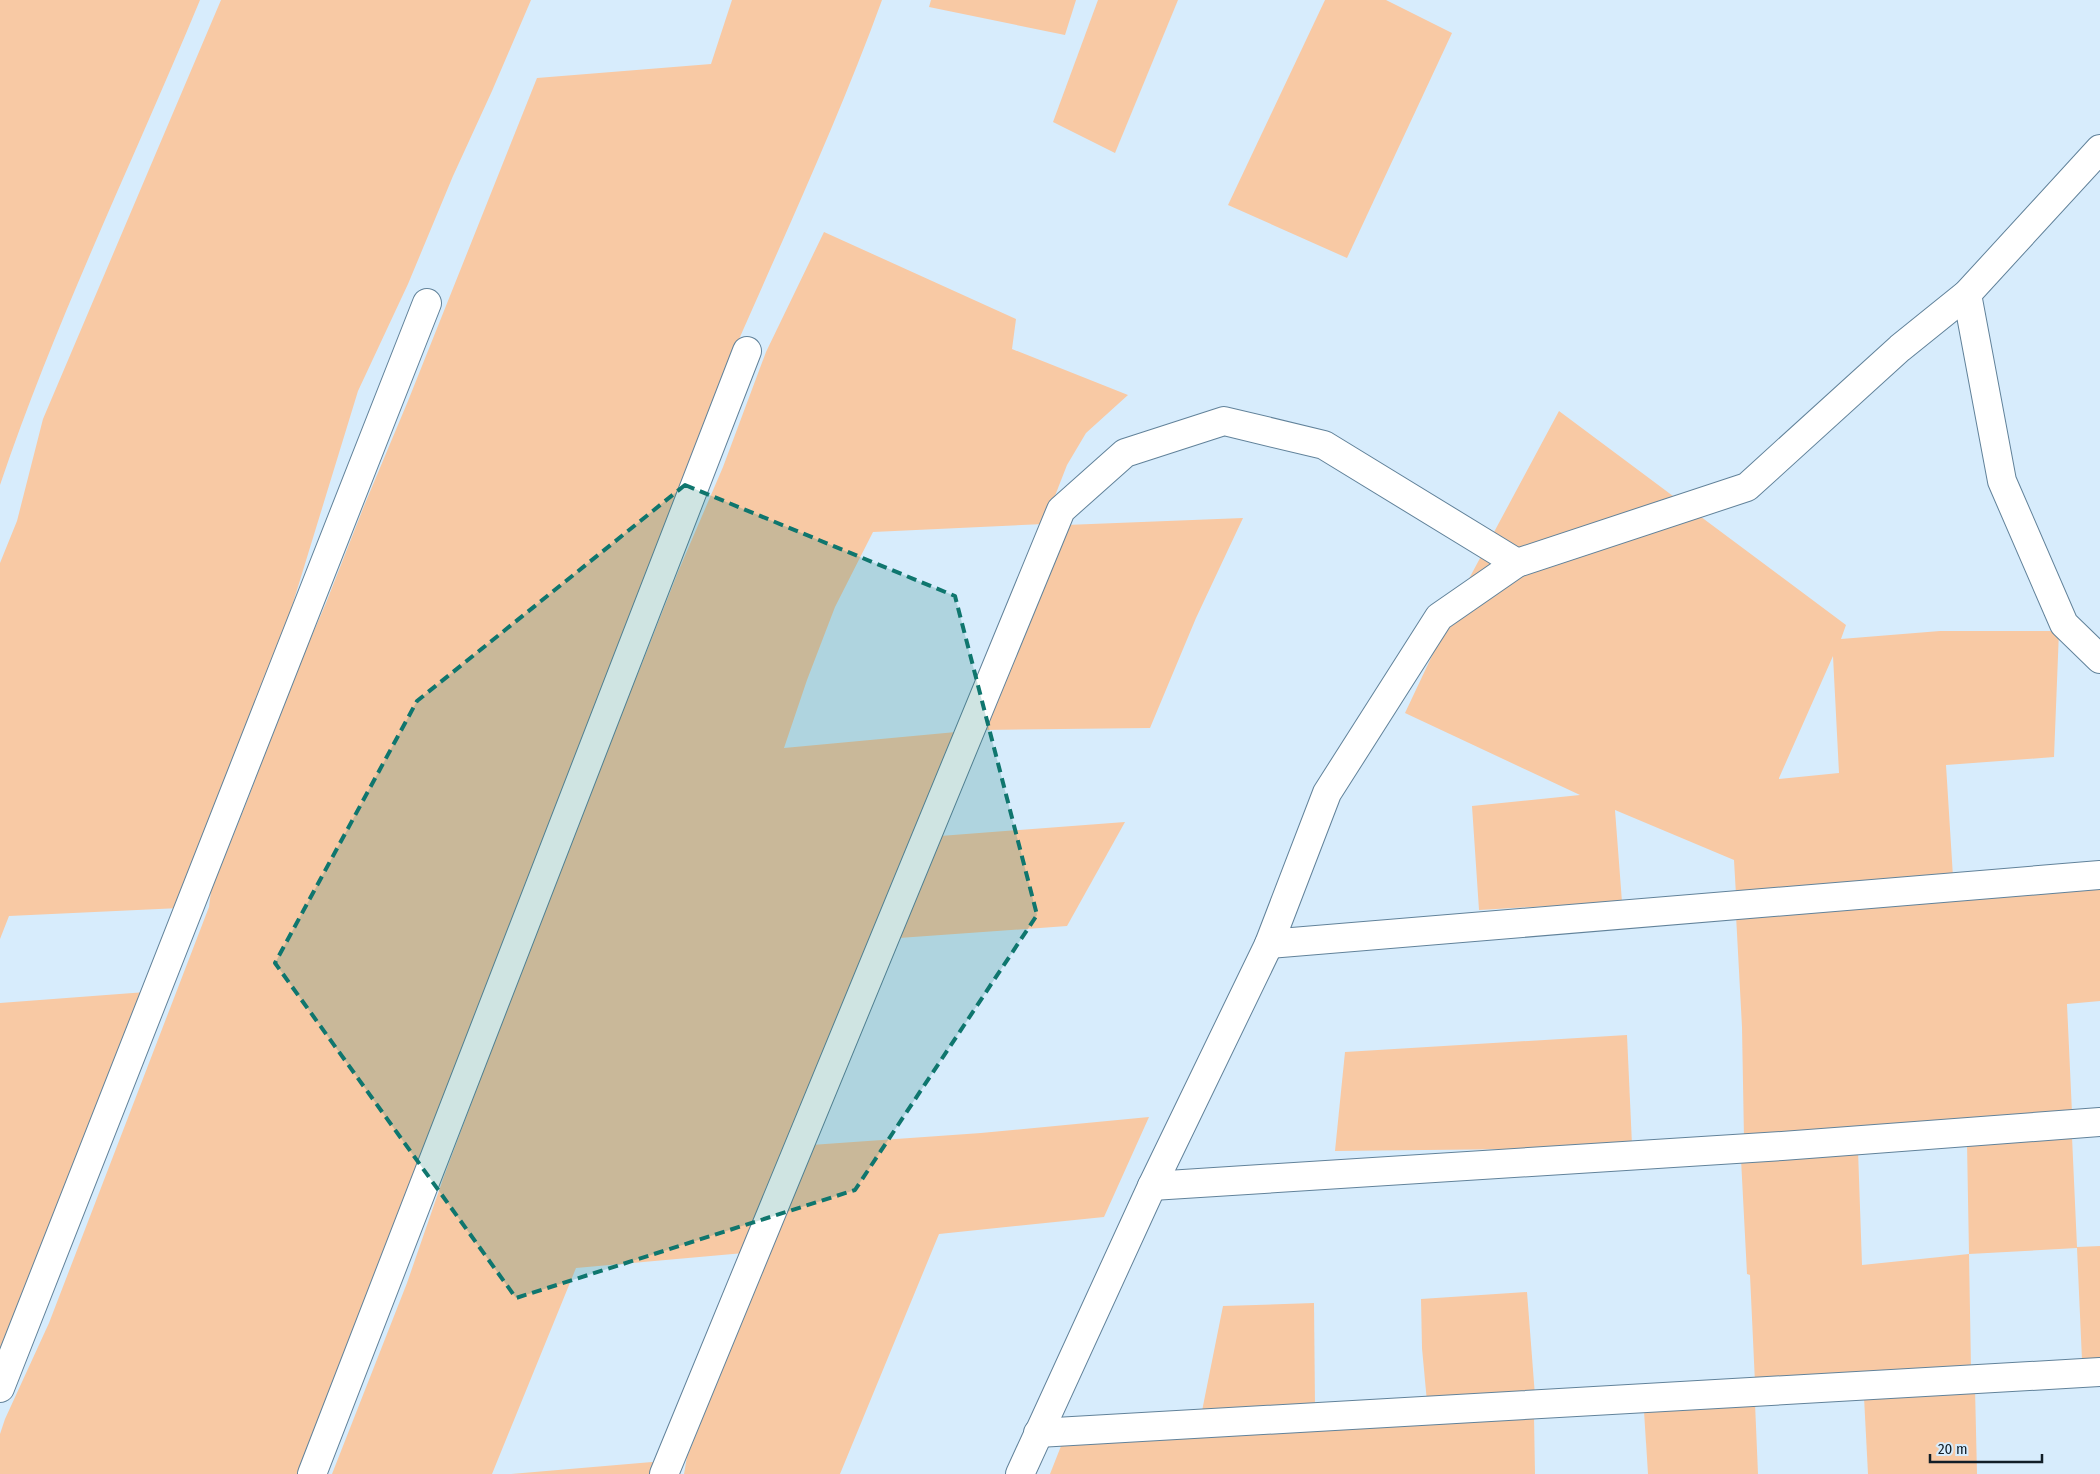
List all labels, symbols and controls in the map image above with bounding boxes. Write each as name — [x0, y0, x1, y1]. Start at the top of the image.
scale bar — [1930, 1432, 2042, 1464]
text: 20 m — [1938, 1440, 1968, 1458]

